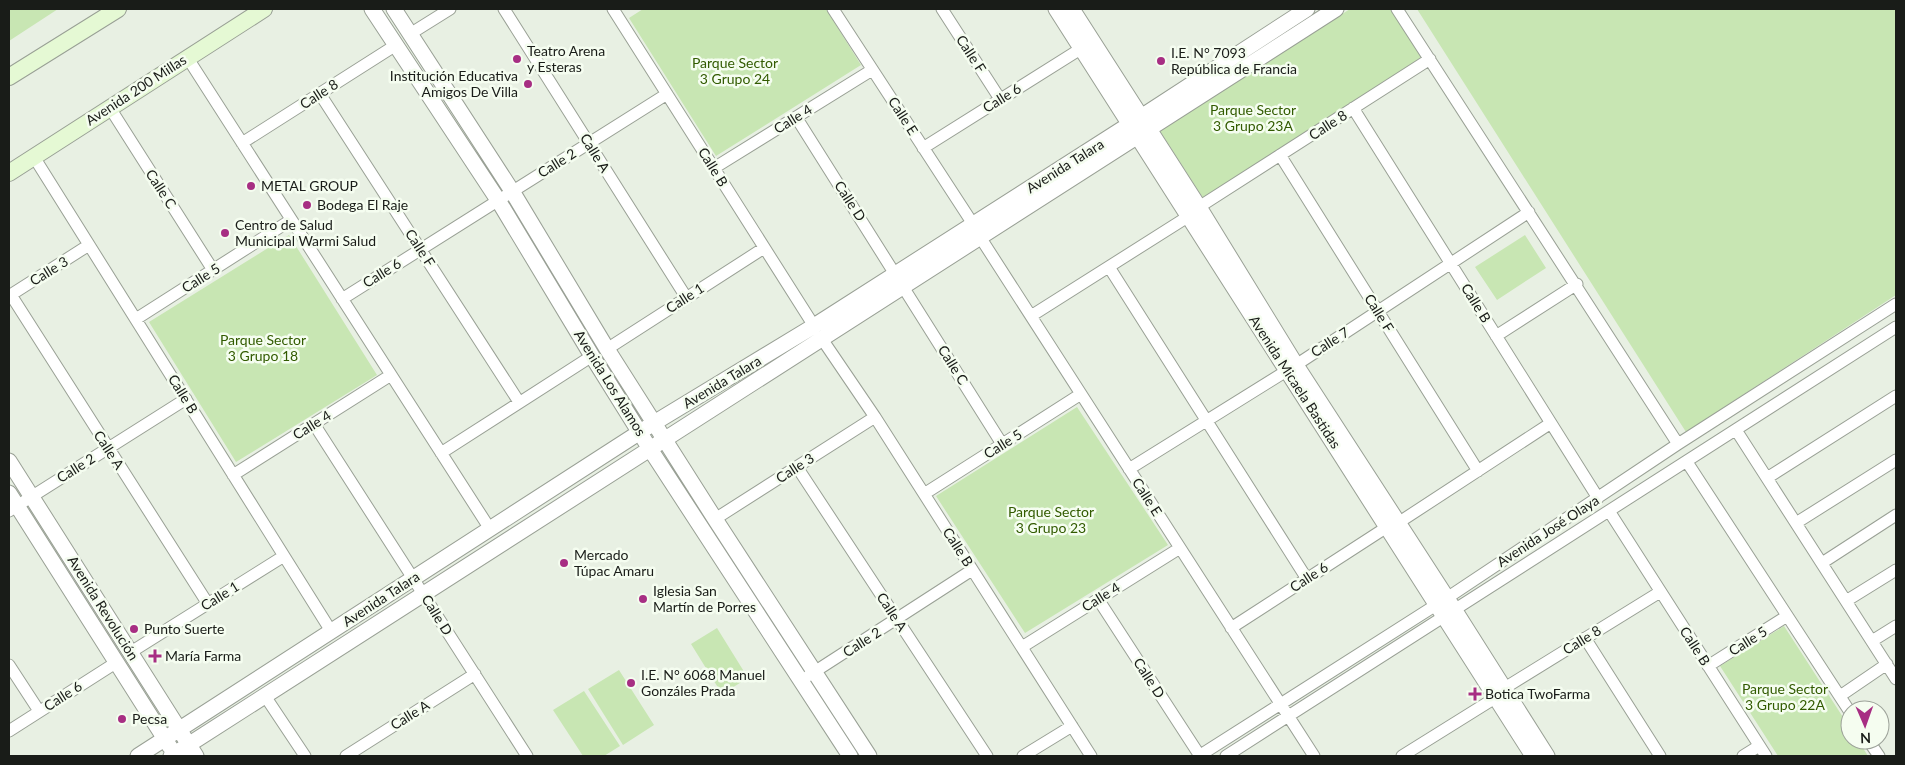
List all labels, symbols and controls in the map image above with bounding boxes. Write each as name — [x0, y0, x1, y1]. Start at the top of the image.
street label: Calle F — [953, 32, 990, 76]
place label: Teatro Arena y Esteras — [527, 42, 605, 75]
place label: I.E. N° 7093 República de Francia — [1171, 44, 1297, 77]
street label: Avenida 200 Millas — [82, 51, 189, 128]
marker: Teatro Arena y Esteras — [511, 53, 523, 65]
park label: Parque Sector 3 Grupo 24 — [692, 54, 778, 87]
marker: I.E. N° 7093 República de Francia — [1155, 55, 1167, 67]
place label: Institución Educativa Amigos De Villa — [390, 67, 518, 100]
street label: Calle 8 — [296, 75, 341, 112]
marker: Institución Educativa Amigos De Villa — [522, 78, 534, 90]
street label: Calle 6 — [979, 79, 1024, 116]
street label: Calle E — [885, 93, 922, 138]
street label: Calle 4 — [770, 100, 815, 137]
park label: Parque Sector 3 Grupo 23A — [1210, 101, 1296, 134]
street label: Calle 8 — [1305, 106, 1350, 143]
street label: Calle A — [577, 130, 614, 176]
street label: Avenida Talara — [1023, 135, 1107, 196]
street label: Calle 2 — [534, 144, 579, 181]
street label: Calle B — [695, 144, 732, 189]
street label: Calle C — [143, 166, 181, 212]
place label: METAL GROUP — [261, 177, 358, 194]
street label: Calle D — [831, 177, 870, 224]
marker: METAL GROUP — [245, 180, 257, 192]
place label: Bodega El Raje — [317, 196, 408, 213]
marker: Bodega El Raje — [301, 199, 313, 211]
place label: Centro de Salud Municipal Warmi Salud — [235, 216, 376, 249]
street label: Calle F — [402, 226, 439, 270]
marker: Centro de Salud Municipal Warmi Salud — [219, 227, 231, 239]
street label: Calle 3 — [26, 252, 71, 289]
street label: Calle 6 — [359, 254, 404, 291]
street label: Calle 5 — [178, 259, 223, 296]
street label: Calle 1 — [662, 279, 707, 316]
street label: Calle B — [1458, 280, 1495, 325]
street label: Calle F — [1361, 291, 1398, 335]
street label: Avenida Micaela Bastidas — [1246, 312, 1345, 452]
street label: Calle 7 — [1307, 323, 1352, 360]
street label: Avenida Los Alamos — [571, 327, 650, 439]
park label: Parque Sector 3 Grupo 18 — [220, 331, 306, 364]
street label: Calle C — [935, 342, 972, 388]
street label: Avenida Talara — [680, 352, 764, 412]
street label: Calle B — [165, 371, 202, 416]
street label: Calle 4 — [289, 406, 334, 443]
street label: Calle 5 — [980, 425, 1025, 462]
street label: Calle A — [91, 427, 129, 473]
street label: Calle 2 — [53, 449, 98, 486]
street label: Calle 3 — [772, 449, 817, 486]
street label: Calle E — [1129, 474, 1166, 519]
street label: Avenida José Olaya — [1493, 491, 1602, 570]
park label: Parque Sector 3 Grupo 23 — [1008, 503, 1094, 536]
street label: Calle B — [940, 524, 977, 569]
place label: Mercado Túpac Amaru — [574, 546, 654, 579]
street label: Avenida Revolución — [64, 552, 143, 663]
marker: Mercado Túpac Amaru — [558, 557, 570, 569]
street label: Calle 6 — [1286, 558, 1331, 595]
street label: Avenida Talara — [339, 567, 422, 630]
street label: Calle 1 — [197, 577, 242, 614]
street label: Calle 4 — [1078, 578, 1123, 615]
place label: Iglesia San Martín de Porres — [653, 582, 756, 615]
street label: Calle A — [874, 589, 912, 635]
street label: Calle D — [418, 591, 456, 638]
marker: Iglesia San Martín de Porres — [637, 593, 649, 605]
place label: Punto Suerte — [144, 620, 225, 637]
street label: Calle 8 — [1559, 621, 1604, 658]
street label: Calle 5 — [1725, 622, 1770, 659]
marker: Punto Suerte — [128, 623, 140, 635]
street label: Calle 2 — [839, 623, 884, 660]
street label: Calle B — [1677, 623, 1714, 668]
place label: María Farma — [165, 647, 241, 664]
marker: María Farma — [149, 650, 161, 662]
street label: Calle D — [1130, 654, 1169, 701]
place label: I.E. N° 6068 Manuel Gonzáles Prada — [641, 666, 765, 699]
street label: Calle 6 — [40, 677, 85, 714]
marker: I.E. N° 6068 Manuel Gonzáles Prada — [625, 677, 637, 689]
park label: Parque Sector 3 Grupo 22A — [1742, 680, 1828, 713]
place label: Botica TwoFarma — [1485, 685, 1590, 702]
marker: Botica TwoFarma — [1469, 688, 1481, 700]
street label: Calle A — [387, 696, 433, 733]
north arrow — [1840, 700, 1890, 750]
place label: Pecsa — [132, 710, 167, 727]
marker: Pecsa — [116, 713, 128, 725]
text: N — [1860, 730, 1871, 747]

